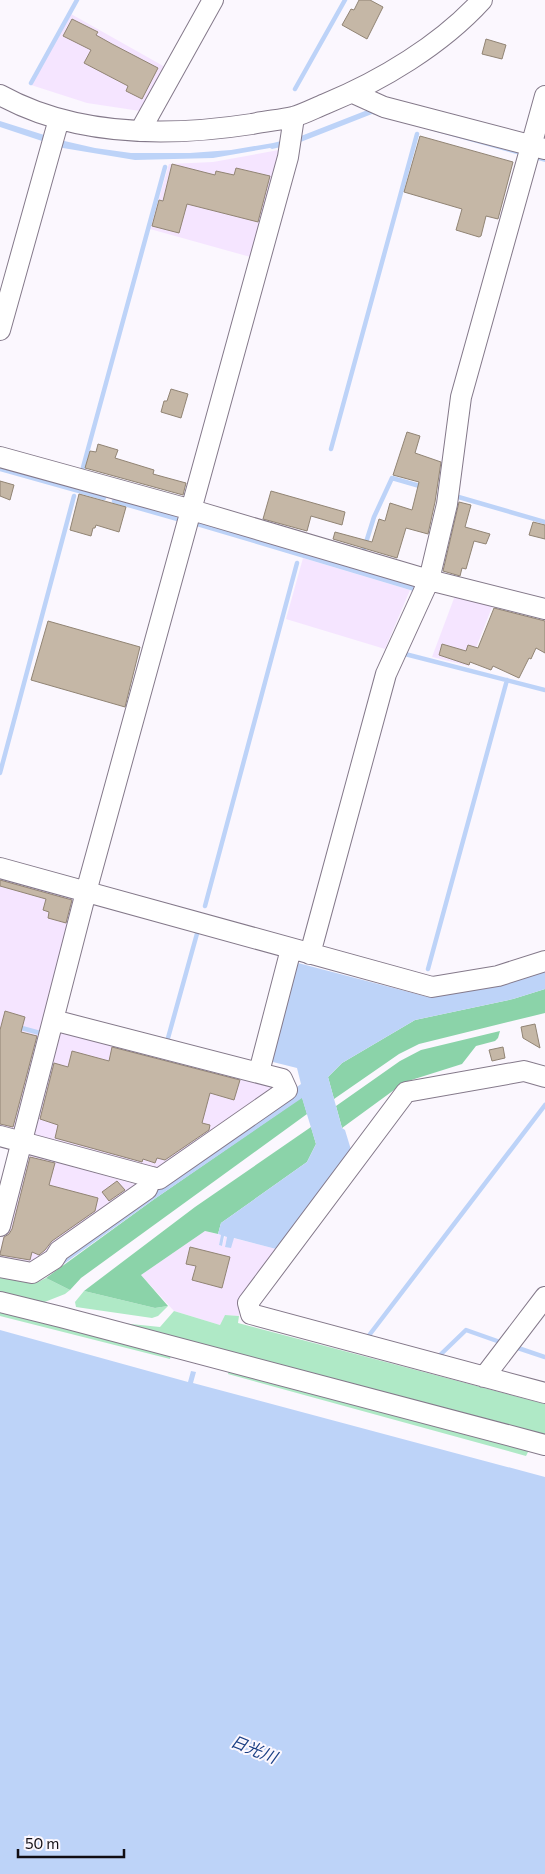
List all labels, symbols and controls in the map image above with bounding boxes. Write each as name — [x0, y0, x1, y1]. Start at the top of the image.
water label: 日光川 — [228, 1731, 282, 1767]
scale bar — [18, 1826, 124, 1858]
text: 50 m — [25, 1834, 59, 1852]

